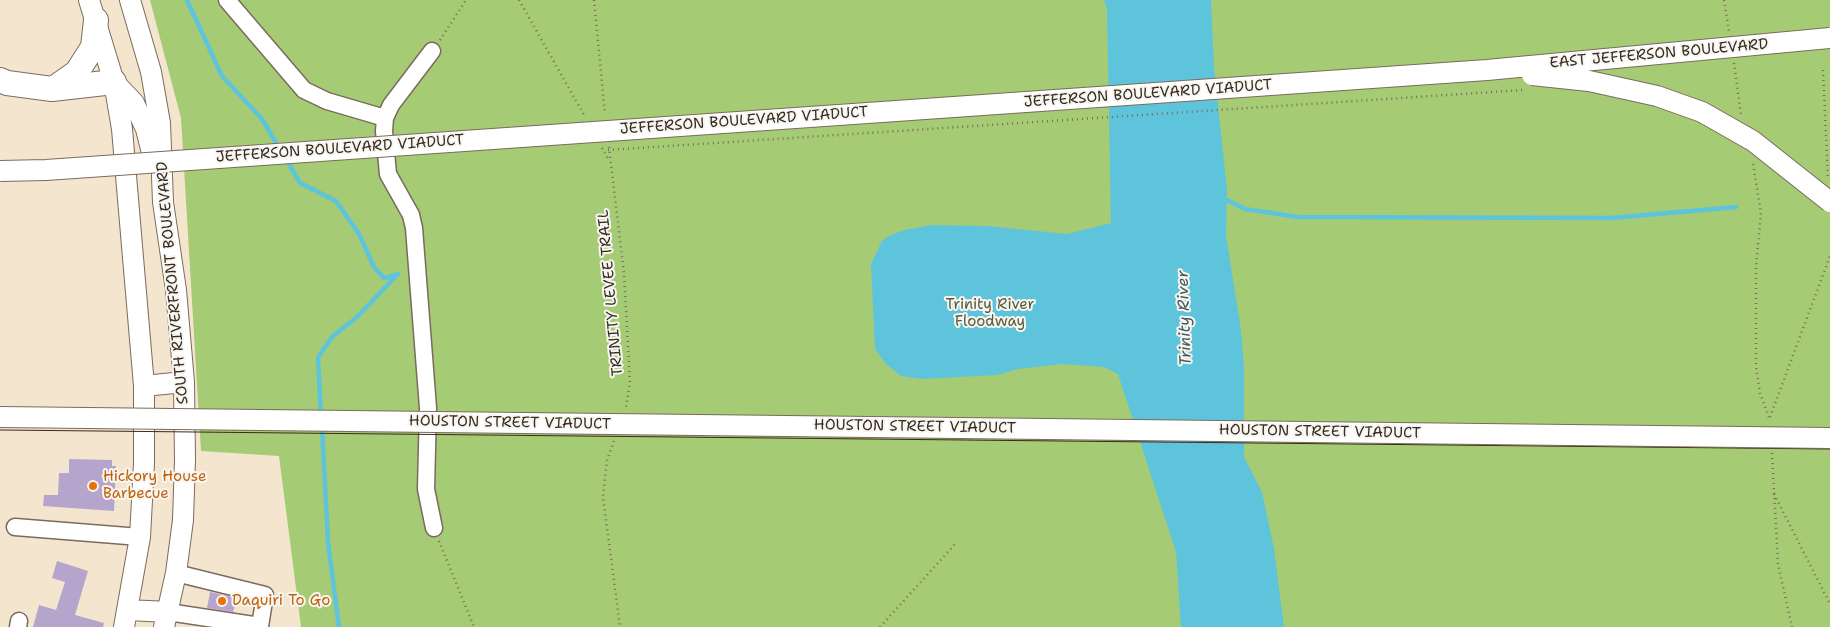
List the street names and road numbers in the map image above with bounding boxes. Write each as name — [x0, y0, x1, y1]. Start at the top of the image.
street label: EAST JEFFERSON BOULEVARD — [1549, 35, 1769, 73]
street label: JEFFERSON BOULEVARD VIADUCT — [1023, 76, 1273, 112]
street label: JEFFERSON BOULEVARD VIADUCT — [619, 103, 869, 139]
street label: JEFFERSON BOULEVARD VIADUCT — [215, 131, 465, 167]
street label: SOUTH RIVERFRONT BOULEVARD — [153, 161, 193, 405]
street label: TRINITY LEVEE TRAIL — [595, 209, 627, 377]
street label: HOUSTON STREET VIADUCT — [409, 412, 611, 434]
street label: HOUSTON STREET VIADUCT — [814, 416, 1016, 438]
street label: HOUSTON STREET VIADUCT — [1219, 421, 1421, 443]

